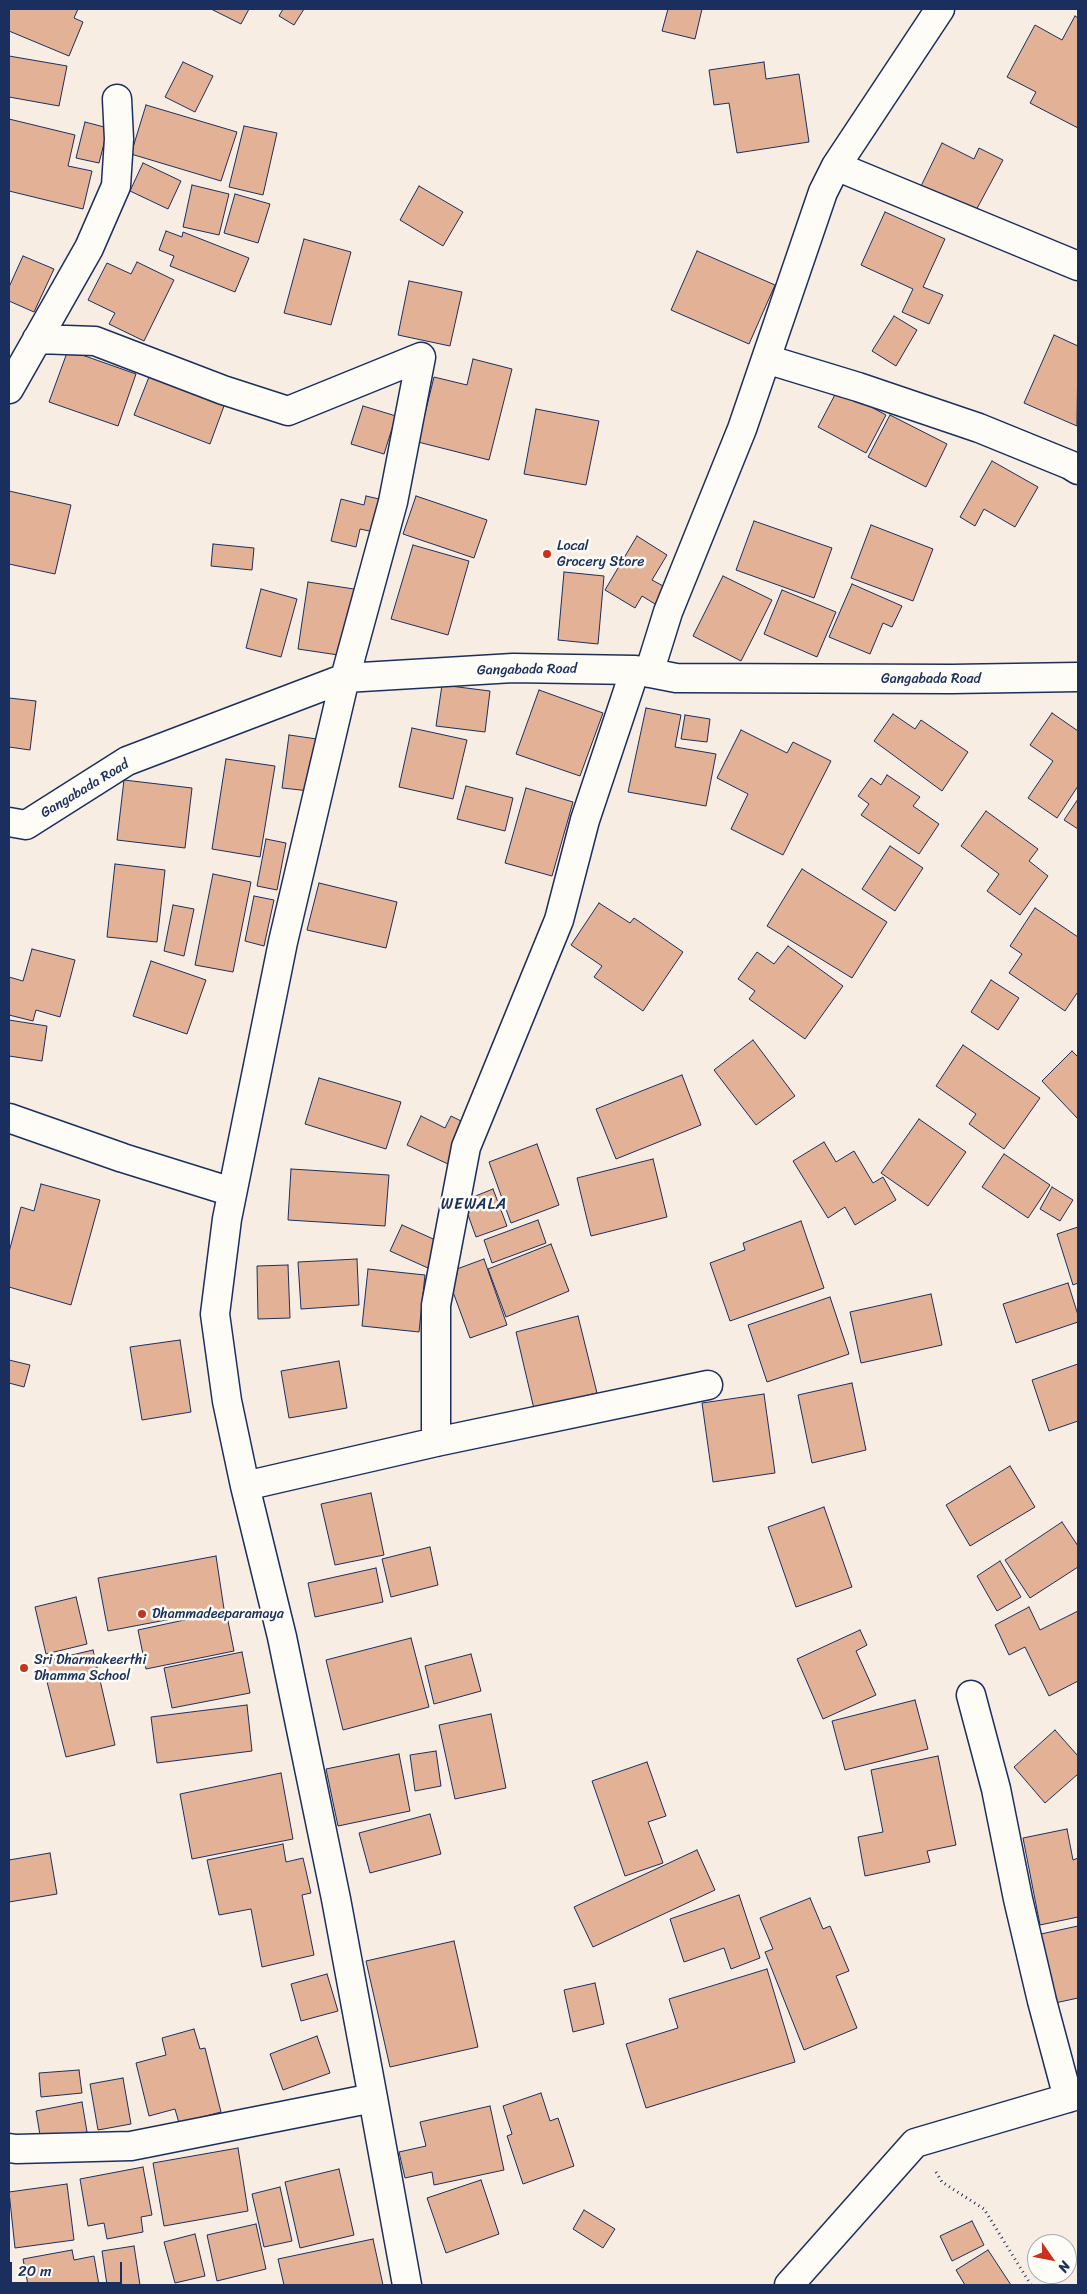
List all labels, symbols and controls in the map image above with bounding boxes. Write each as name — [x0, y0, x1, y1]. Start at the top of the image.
place label: Local Grocery Store — [557, 538, 644, 570]
marker: Local Grocery Store — [541, 548, 553, 560]
street label: Gangabada Road — [477, 661, 577, 679]
street label: Gangabada Road — [881, 671, 981, 687]
street label: Gangabada Road — [38, 756, 132, 822]
district label: WEWALA — [439, 1195, 509, 1215]
place label: Dhammadeeparamaya — [152, 1606, 284, 1622]
marker: Dhammadeeparamaya — [136, 1608, 148, 1620]
place label: Sri Dharmakeerthi Dhamma School — [34, 1652, 146, 1684]
marker: Sri Dharmakeerthi Dhamma School — [18, 1662, 30, 1674]
north arrow — [1027, 2234, 1077, 2284]
scale bar — [12, 2252, 125, 2284]
text: N — [1051, 2256, 1077, 2278]
text: 20 m — [18, 2258, 52, 2284]

